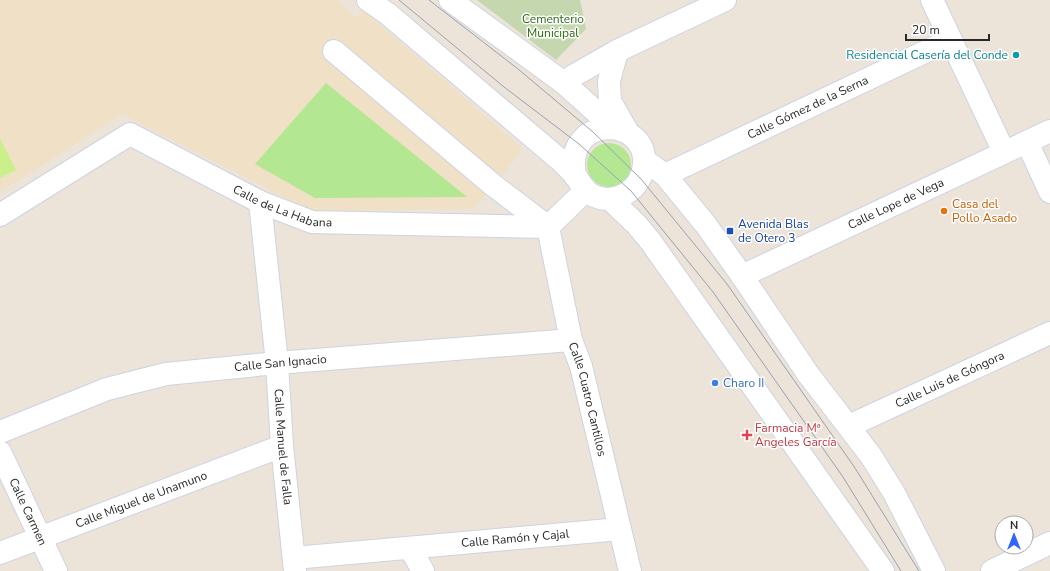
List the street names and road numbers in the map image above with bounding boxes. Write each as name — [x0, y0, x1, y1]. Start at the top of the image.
street label: Calle Gómez de la Serna — [745, 72, 871, 143]
street label: Calle Lope de Vega — [845, 174, 946, 233]
street label: Calle de La Habana — [230, 181, 332, 230]
street label: Calle Cuatro Cantillos — [565, 340, 610, 458]
street label: Calle Luis de Góngora — [893, 347, 1007, 412]
street label: Calle San Ignacio — [233, 351, 327, 375]
street label: Calle Manuel de Falla — [271, 388, 296, 506]
street label: Calle Miguel de Unamuno — [73, 467, 210, 532]
street label: Calle Carmen — [5, 475, 51, 548]
street label: Calle Ramón y Cajal — [460, 526, 570, 551]

